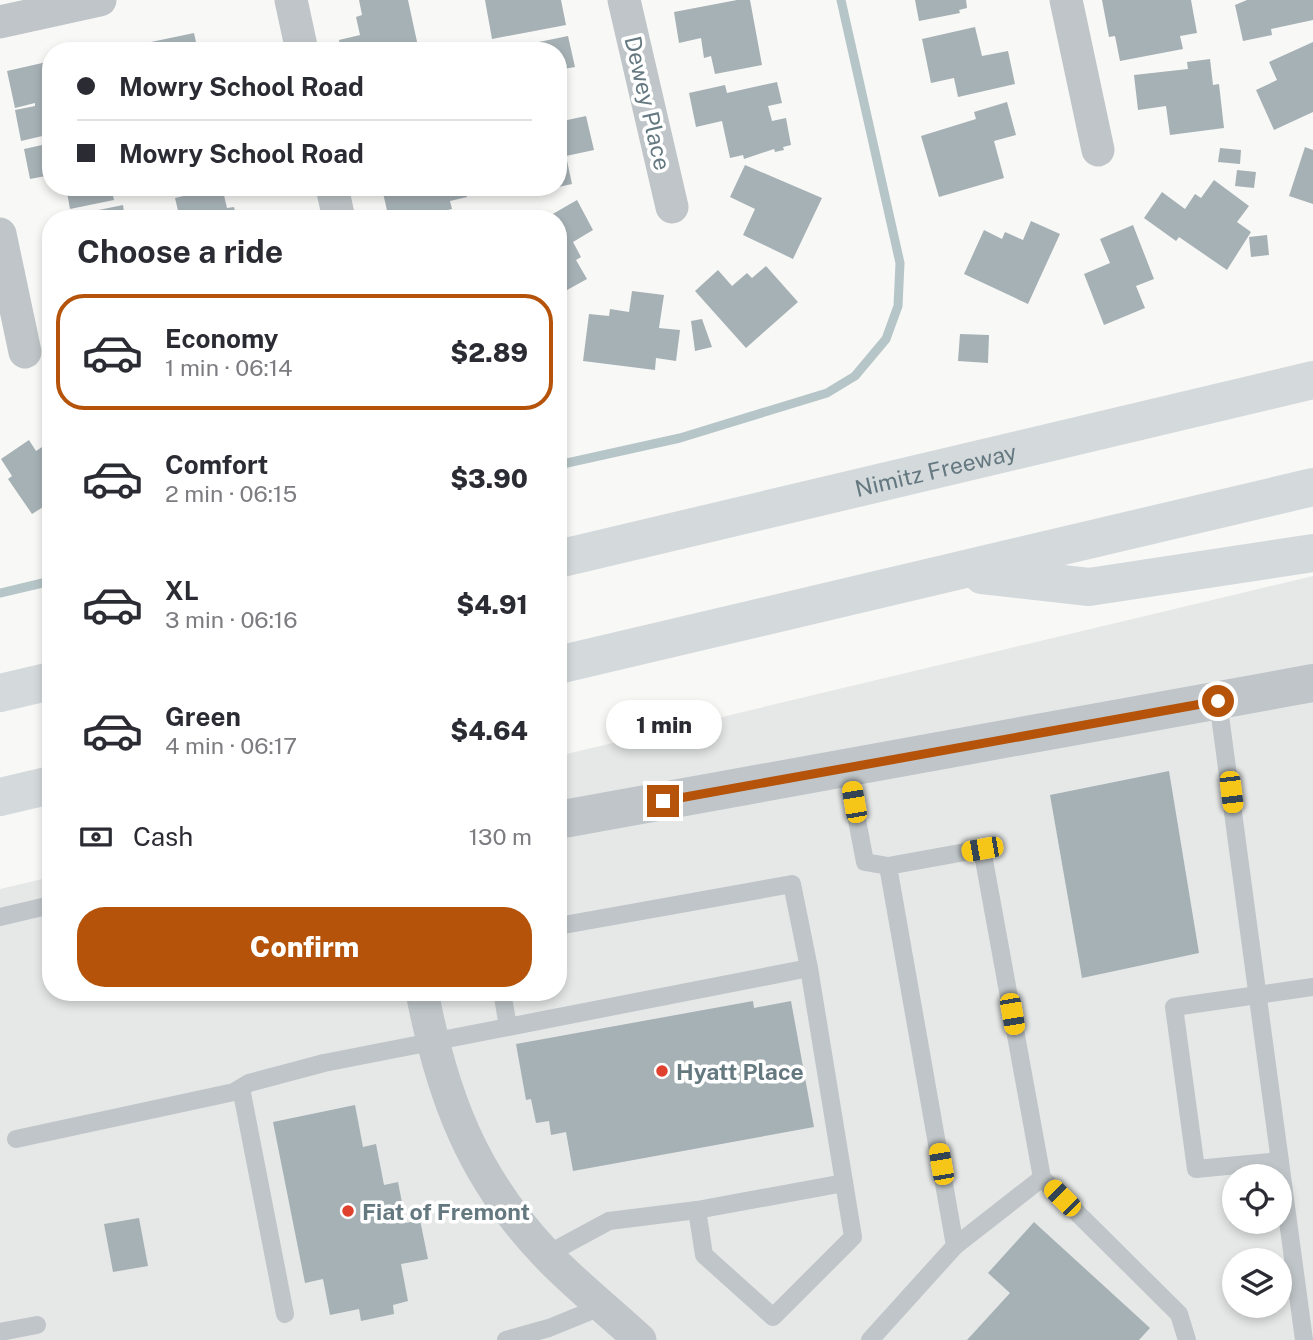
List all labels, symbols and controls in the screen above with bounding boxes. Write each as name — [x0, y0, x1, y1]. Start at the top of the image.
street label: Dewey Place — [619, 33, 677, 173]
text: Mowry School Road — [119, 71, 364, 102]
text: Mowry School Road — [119, 138, 364, 169]
text: Choose a ride — [77, 233, 283, 270]
icon: car — [81, 321, 144, 384]
text: Economy — [165, 323, 278, 354]
text: $2.89 — [450, 337, 528, 368]
text: 1 min · 06:14 — [165, 354, 293, 381]
street label: Nimitz Freeway — [852, 437, 1019, 502]
icon: car — [81, 447, 144, 510]
text: Comfort — [165, 449, 268, 480]
text: $3.90 — [450, 463, 528, 494]
text: 2 min · 06:15 — [165, 480, 297, 507]
icon: car — [81, 573, 144, 636]
text: XL — [165, 575, 199, 606]
text: $4.91 — [456, 589, 528, 620]
text: 3 min · 06:16 — [165, 606, 298, 633]
route start — [1202, 685, 1234, 717]
icon: car — [81, 699, 144, 762]
callout: 1 min — [605, 700, 721, 748]
text: Green — [165, 701, 241, 732]
text: 1 min — [636, 711, 692, 738]
text: $4.64 — [450, 715, 528, 746]
text: 4 min · 06:17 — [165, 732, 297, 759]
car — [1219, 770, 1244, 814]
car — [841, 779, 868, 825]
route end — [647, 785, 679, 817]
icon: cash — [77, 818, 115, 856]
text: Cash — [133, 821, 193, 852]
text: 130 m — [469, 823, 532, 850]
car — [960, 835, 1005, 863]
button: Confirm — [77, 907, 532, 987]
car — [999, 991, 1026, 1037]
place label: Hyatt Place — [676, 1058, 804, 1085]
marker: Hyatt Place — [654, 1063, 670, 1079]
car — [928, 1141, 955, 1187]
map controls — [1222, 1164, 1292, 1318]
button: locate — [1222, 1164, 1292, 1234]
car — [1040, 1176, 1085, 1220]
place label: Fiat of Fremont — [362, 1198, 530, 1225]
marker: Fiat of Fremont — [340, 1203, 356, 1219]
button: layers — [1222, 1248, 1292, 1318]

